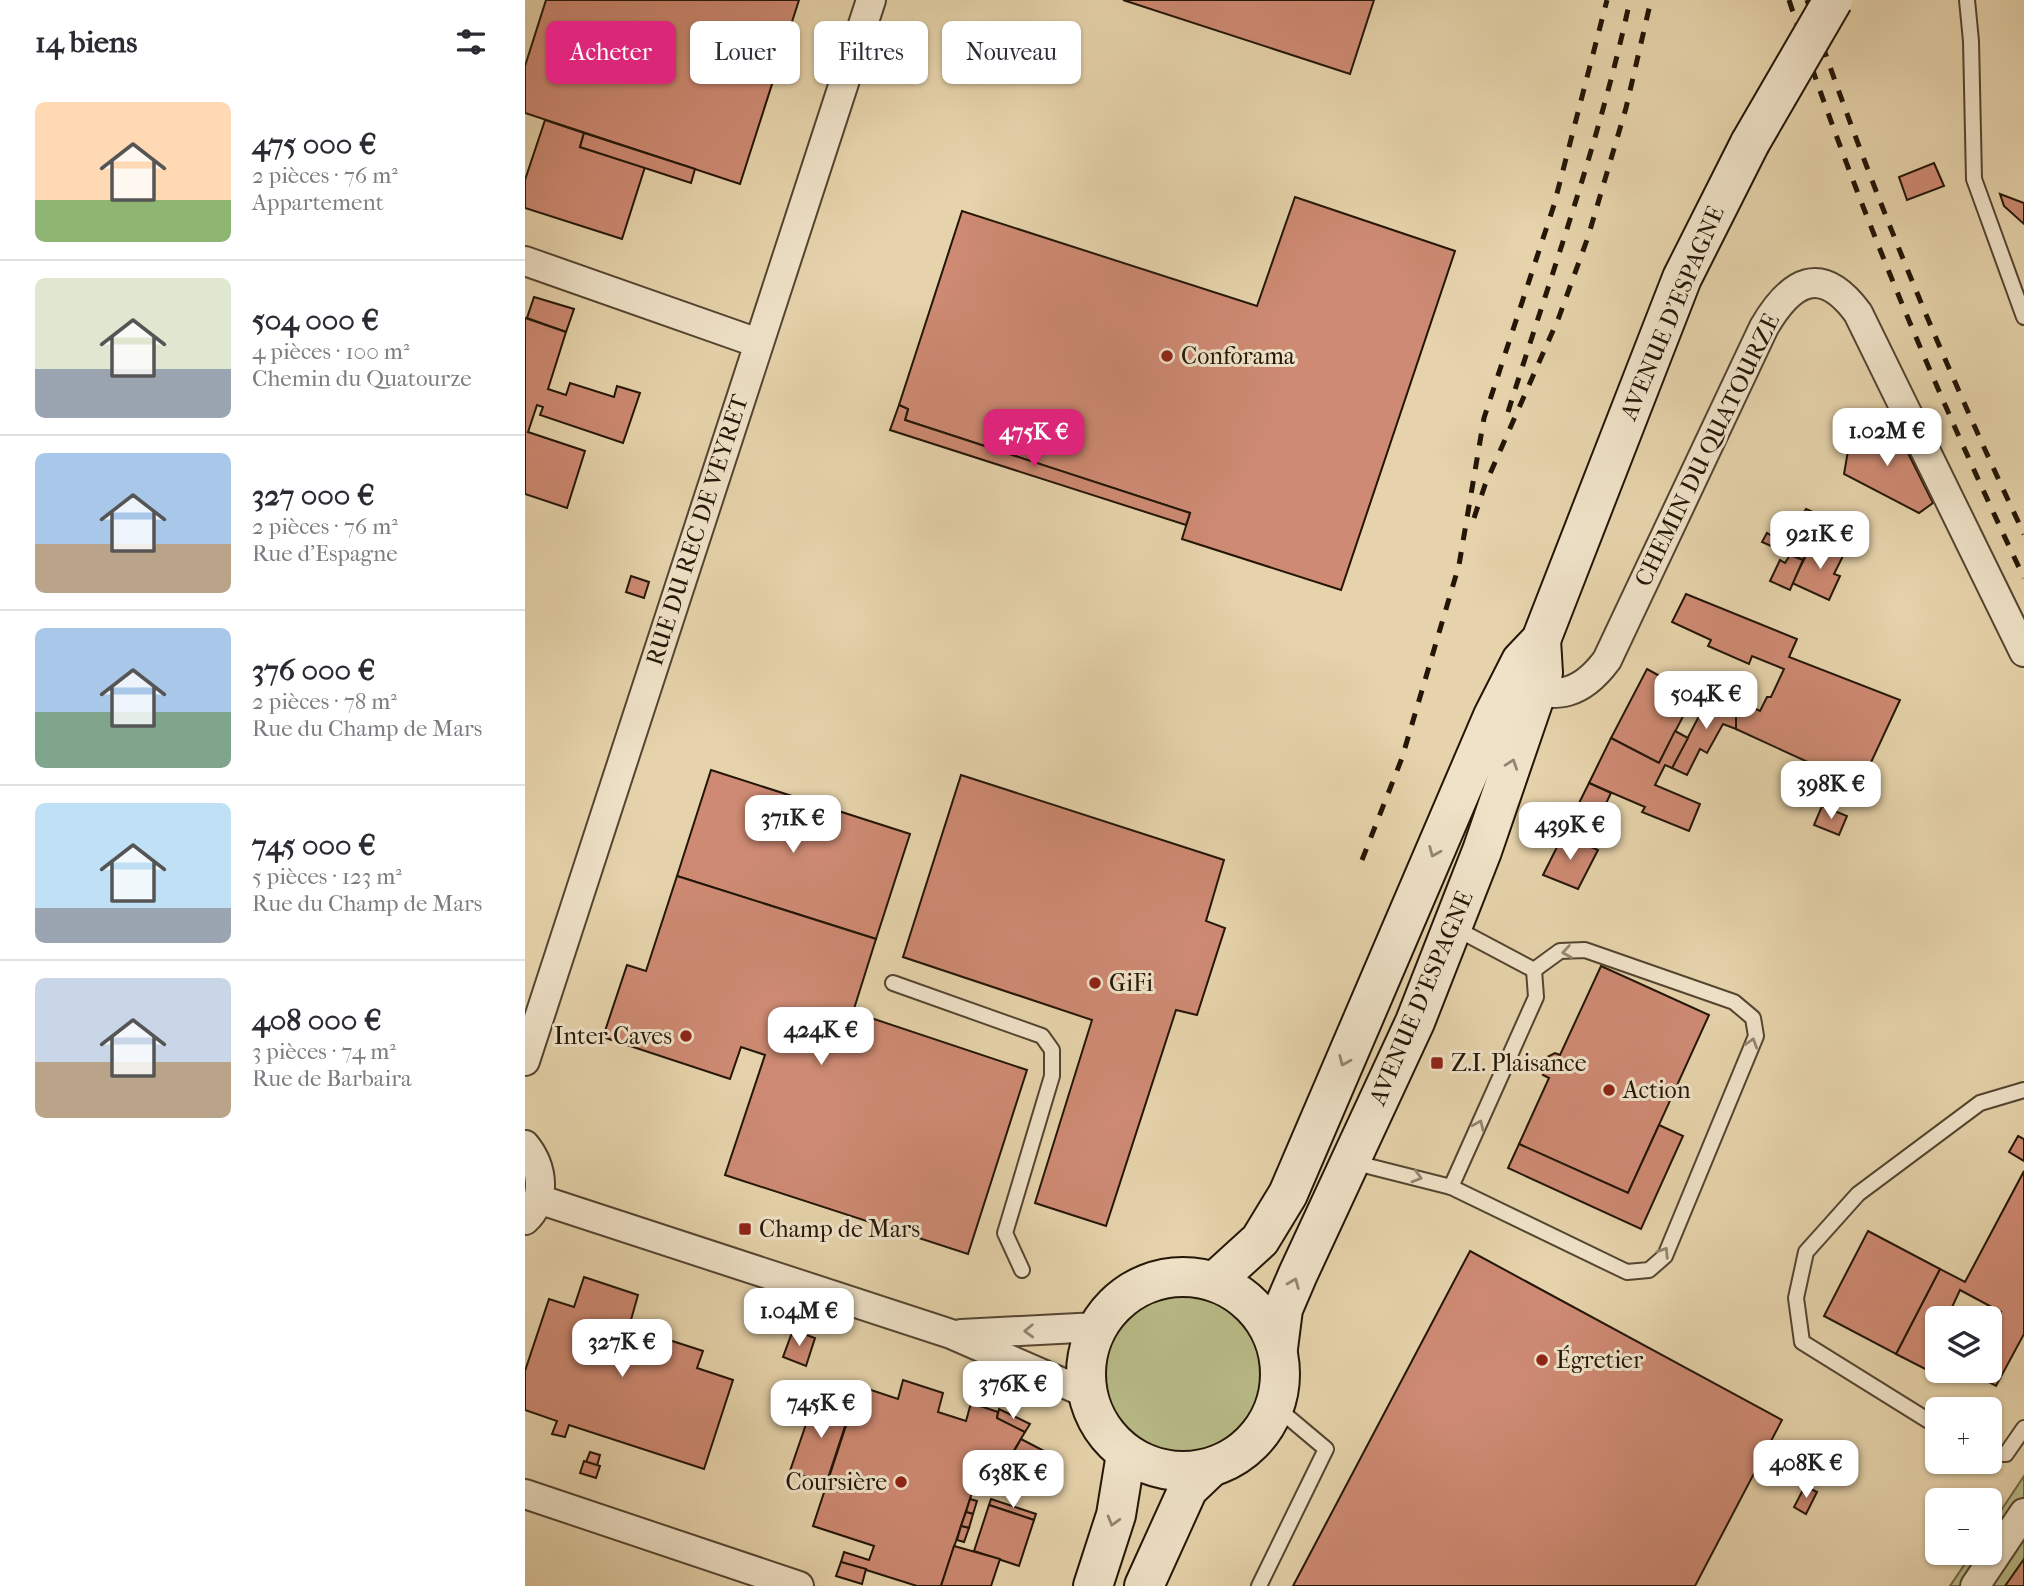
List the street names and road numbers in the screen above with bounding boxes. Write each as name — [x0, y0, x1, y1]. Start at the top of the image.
street label: AVENUE D'ESPAGNE — [1614, 202, 1730, 425]
street label: CHEMIN DU QUATOURZE — [1629, 309, 1785, 591]
street label: RUE DU REC DE VEYRET — [640, 390, 754, 669]
street label: AVENUE D'ESPAGNE — [1363, 887, 1479, 1110]

